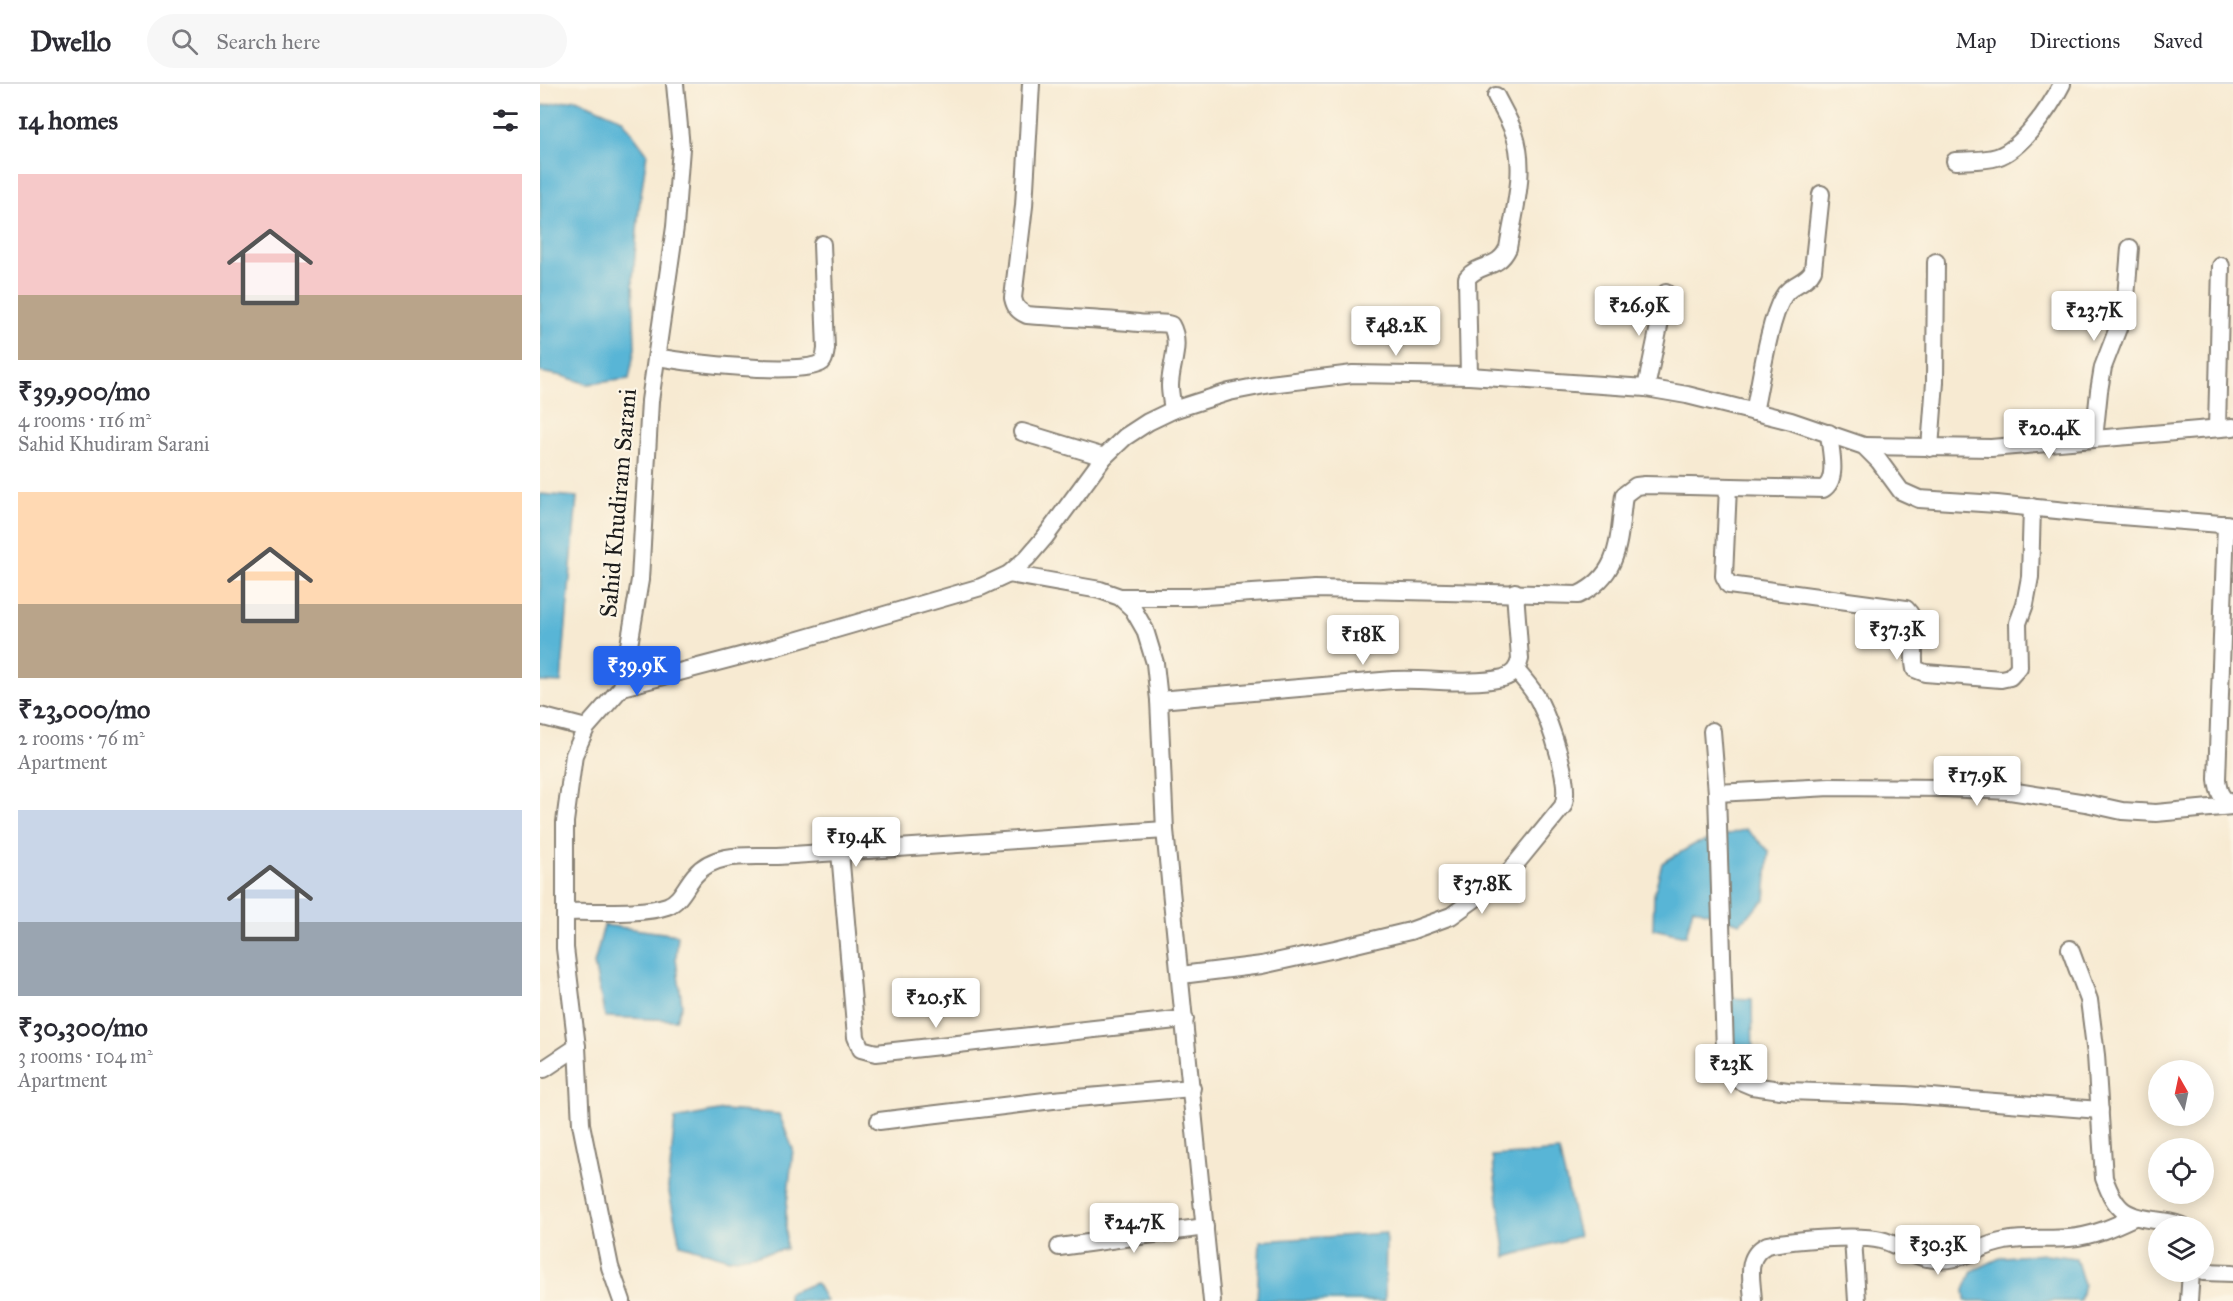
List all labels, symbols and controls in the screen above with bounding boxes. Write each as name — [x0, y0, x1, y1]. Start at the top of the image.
search box — [147, 14, 567, 68]
text: Dwello — [30, 24, 111, 59]
icon: search — [168, 25, 201, 58]
text: Search here — [216, 28, 320, 55]
text: Map — [1956, 28, 1997, 54]
text: Directions — [2030, 28, 2120, 54]
text: Saved — [2153, 28, 2203, 54]
text: 14 homes — [18, 104, 118, 136]
icon: filters — [489, 104, 522, 137]
icon: home — [216, 213, 324, 321]
pin: ₹26.9K — [1590, 286, 1688, 337]
pin: ₹23.7K — [2045, 291, 2143, 342]
text: ₹26.9K — [1609, 293, 1669, 317]
text: ₹23.7K — [2065, 298, 2123, 322]
pin: ₹48.2K — [1347, 306, 1445, 357]
text: ₹48.2K — [1365, 313, 1427, 337]
text: ₹39,900/mo — [18, 375, 150, 407]
street label: Sahid Khudiram Sarani — [593, 387, 643, 619]
text: 4 rooms · 116 m² — [18, 408, 151, 432]
pin: ₹20.4K — [2000, 409, 2098, 460]
text: ₹20.4K — [2018, 416, 2080, 440]
text: Sahid Khudiram Sarani — [18, 432, 210, 456]
icon: home — [216, 531, 324, 639]
pin: ₹37.3K — [1848, 610, 1946, 661]
pin: ₹18K — [1327, 615, 1399, 666]
text: ₹37.3K — [1869, 617, 1925, 641]
text: ₹18K — [1341, 622, 1385, 646]
pin: ₹39.9K — [588, 646, 686, 697]
text: ₹39.9K — [607, 653, 667, 677]
text: ₹23,000/mo — [18, 693, 150, 725]
text: 2 rooms · 76 m² — [18, 726, 145, 750]
text: Apartment — [18, 750, 107, 774]
pin: ₹17.9K — [1928, 756, 2026, 807]
text: ₹17.9K — [1948, 763, 2006, 787]
pin: ₹19.4K — [807, 817, 905, 868]
text: ₹19.4K — [826, 824, 886, 848]
icon: home — [216, 849, 324, 957]
pin: ₹37.8K — [1433, 864, 1531, 915]
text: ₹37.8K — [1453, 871, 1511, 895]
pin: ₹20.5K — [887, 978, 985, 1029]
text: ₹20.5K — [906, 985, 966, 1009]
text: ₹30,300/mo — [18, 1011, 148, 1043]
text: 3 rooms · 104 m² — [18, 1044, 153, 1068]
pin: ₹23K — [1695, 1044, 1767, 1095]
text: ₹23K — [1709, 1051, 1753, 1075]
north arrow — [2148, 1060, 2214, 1126]
map controls — [2148, 1060, 2214, 1282]
text: Apartment — [18, 1068, 107, 1092]
button: locate — [2148, 1138, 2214, 1204]
pin: ₹24.7K — [1085, 1203, 1183, 1254]
text: ₹24.7K — [1104, 1210, 1164, 1234]
button: layers — [2148, 1216, 2214, 1282]
pin: ₹30.3K — [1889, 1225, 1987, 1276]
text: ₹30.3K — [1909, 1232, 1967, 1256]

